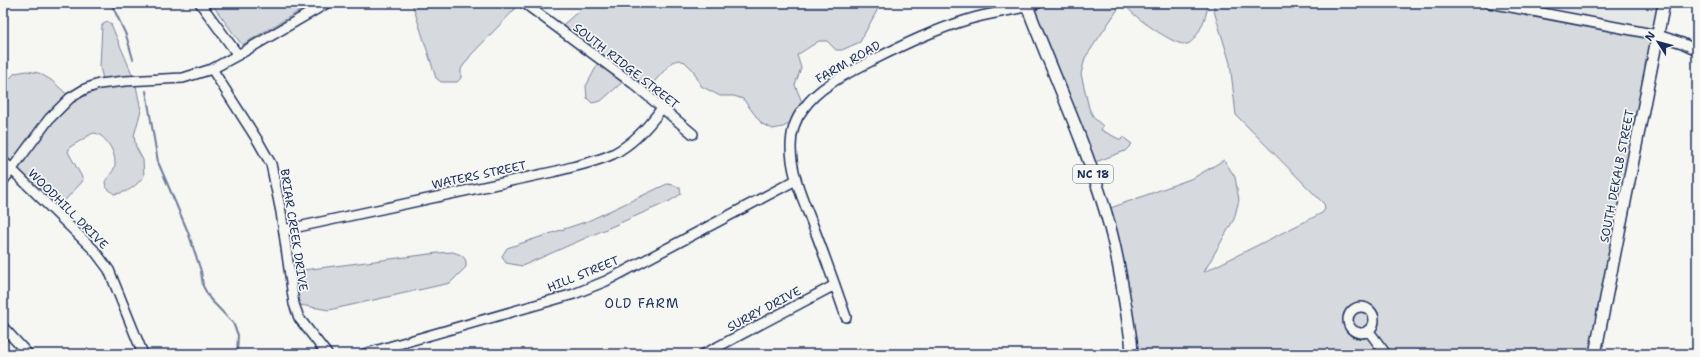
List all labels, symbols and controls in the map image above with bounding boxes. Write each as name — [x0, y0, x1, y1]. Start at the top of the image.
street label: SOUTH RIDGE STREET — [570, 20, 683, 113]
north arrow — [1638, 22, 1678, 62]
text: N — [1642, 28, 1659, 44]
street label: FARM ROAD — [813, 37, 883, 87]
street label: SOUTH DEKALB STREET — [1596, 107, 1638, 244]
street label: WATERS STREET — [430, 157, 528, 193]
street label: WOODHILL DRIVE — [24, 165, 112, 253]
road number: NC 18 — [1073, 165, 1113, 183]
street label: BRIAR CREEK DRIVE — [276, 168, 312, 292]
street label: HILL STREET — [545, 252, 622, 296]
street label: SURRY DRIVE — [724, 283, 804, 335]
district label: OLD FARM — [605, 295, 679, 312]

